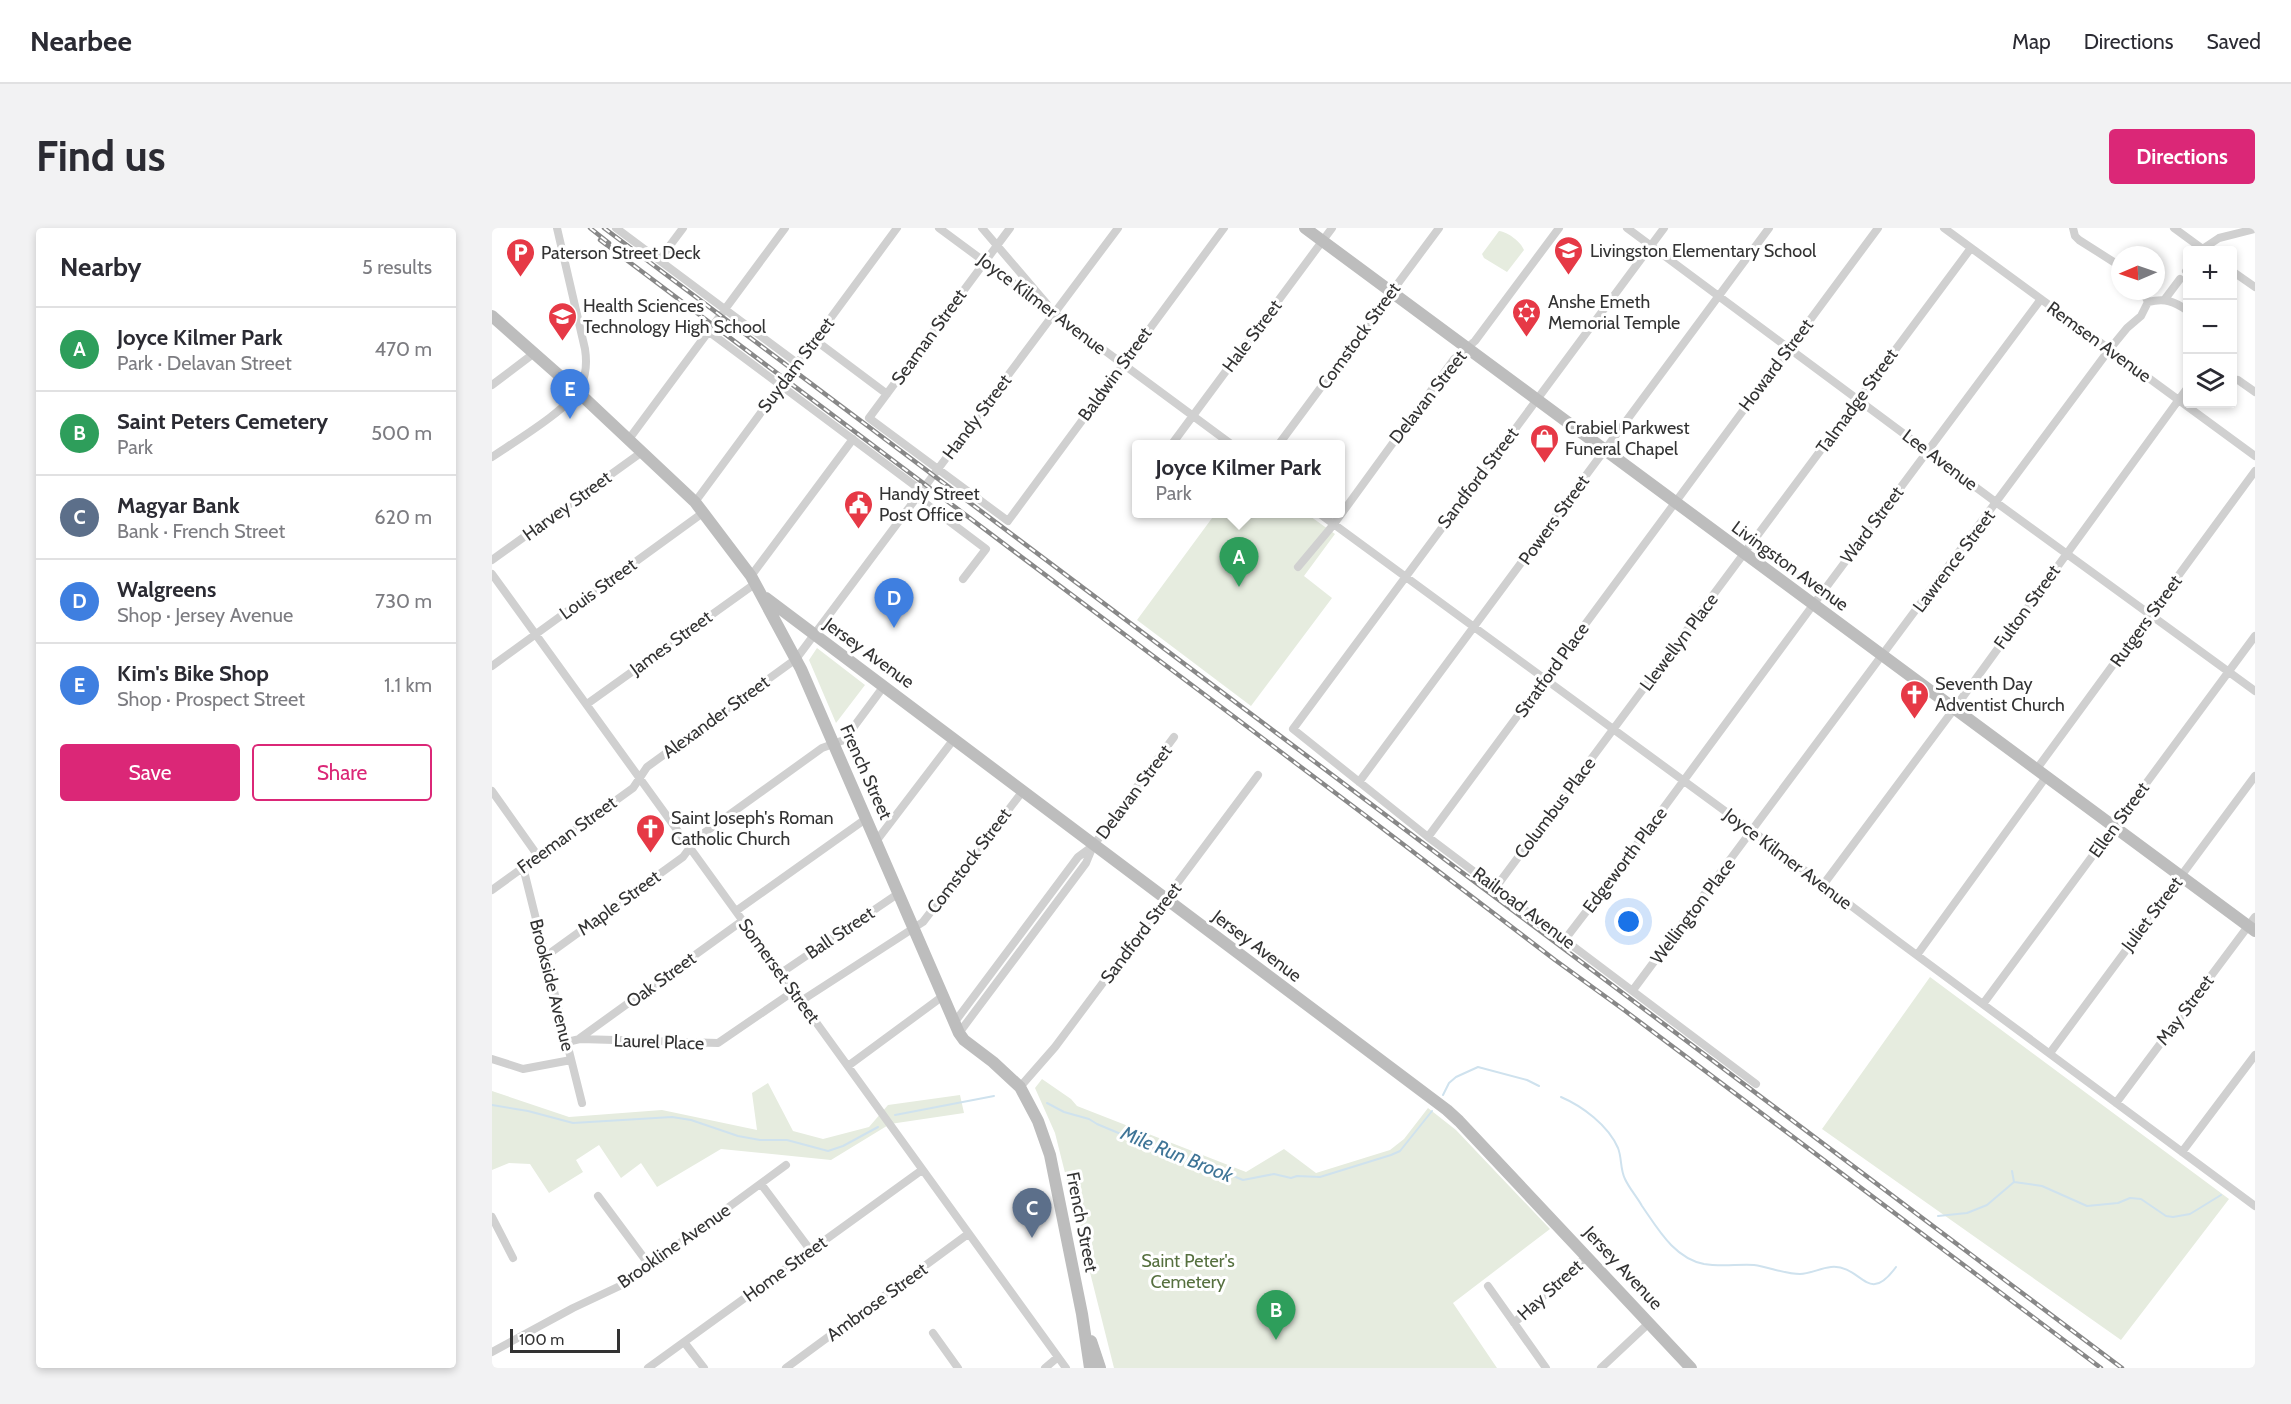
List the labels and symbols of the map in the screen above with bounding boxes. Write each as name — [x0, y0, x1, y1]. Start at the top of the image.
school or university icon: Livingston Elementary School — [1553, 235, 1585, 277]
parking icon: Paterson Street Deck — [504, 237, 536, 279]
place label: Livingston Elementary School — [1590, 240, 1817, 262]
place label: Paterson Street Deck — [541, 242, 702, 264]
north arrow — [2111, 246, 2165, 300]
street label: Joyce Kilmer Avenue — [973, 248, 1110, 359]
street label: Comstock Street — [1313, 278, 1405, 394]
street label: Seaman Street — [887, 285, 971, 389]
place label: Anshe Emeth Memorial Temple — [1548, 291, 1680, 334]
place label: Health Sciences Technology High School — [583, 295, 767, 338]
street label: Hale Street — [1218, 295, 1286, 377]
synagogue icon: Anshe Emeth Memorial Temple — [1511, 296, 1543, 338]
street label: Remsen Avenue — [2043, 297, 2155, 387]
school or university icon: Health Sciences Technology High School — [546, 300, 578, 342]
street label: Suydam Street — [753, 313, 839, 417]
street label: Howard Street — [1734, 315, 1818, 415]
street label: Baldwin Street — [1074, 323, 1156, 425]
street label: Talmadge Street — [1812, 344, 1902, 458]
street label: Delavan Street — [1385, 346, 1471, 448]
pin: E — [550, 370, 590, 419]
street label: Handy Street — [938, 370, 1016, 464]
place label: Crabiel Parkwest Funeral Chapel — [1565, 417, 1690, 460]
shop icon: Crabiel Parkwest Funeral Chapel — [1528, 422, 1560, 464]
street label: Sandford Street — [1433, 423, 1523, 533]
street label: Lee Avenue — [1898, 425, 1982, 495]
street label: Harvey Street — [518, 467, 616, 545]
street label: Powers Street — [1514, 471, 1594, 569]
street label: Ward Street — [1836, 482, 1908, 568]
place label: Handy Street Post Office — [879, 483, 980, 526]
public building icon: Handy Street Post Office — [842, 488, 874, 530]
street label: Lawrence Street — [1908, 505, 2000, 617]
street label: Livingston Avenue — [1727, 516, 1853, 616]
pin: A — [1220, 538, 1258, 587]
street label: Louis Street — [555, 554, 641, 624]
street label: Fulton Street — [1989, 561, 2065, 653]
street label: Rutgers Street — [2105, 571, 2187, 671]
pin: D — [874, 578, 914, 628]
street label: Llewellyn Place — [1635, 589, 1723, 695]
street label: James Street — [625, 606, 716, 681]
street label: Jersey Avenue — [819, 612, 918, 693]
street label: Stratford Place — [1510, 618, 1594, 722]
street label: Alexander Street — [658, 671, 774, 763]
place label: Seventh Day Adventist Church — [1935, 673, 2065, 716]
church icon: Seventh Day Adventist Church — [1898, 678, 1930, 720]
street label: French Street — [835, 721, 897, 823]
street label: Delavan Street — [1091, 740, 1177, 844]
street label: Columbus Place — [1510, 753, 1600, 863]
street label: Ellen Street — [2084, 778, 2154, 862]
street label: Freeman Street — [513, 792, 621, 878]
street label: Edgeworth Place — [1578, 803, 1672, 917]
street label: Joyce Kilmer Avenue — [1719, 803, 1856, 914]
street label: Comstock Street — [922, 804, 1016, 918]
place label: Saint Joseph's Roman Catholic Church — [671, 807, 834, 850]
church icon: Saint Joseph's Roman Catholic Church — [634, 812, 666, 854]
street label: Wellington Place — [1646, 854, 1740, 968]
street label: Railroad Avenue — [1468, 862, 1580, 954]
street label: Maple Street — [573, 866, 665, 940]
street label: Juliet Street — [2116, 872, 2187, 956]
street label: Sandford Street — [1096, 878, 1186, 988]
street label: Ball Street — [801, 902, 879, 964]
street label: Jersey Avenue — [1207, 905, 1306, 987]
your location — [1614, 907, 1643, 936]
street label: Somerset Street — [734, 914, 824, 1028]
street label: Brookside Avenue — [525, 917, 579, 1053]
street label: Oak Street — [622, 947, 700, 1013]
street label: May Street — [2151, 971, 2219, 1049]
street label: Laurel Place — [613, 1029, 705, 1055]
water label: Mile Run Brook — [1117, 1120, 1238, 1188]
street label: French Street — [1062, 1170, 1102, 1274]
pin: C — [1012, 1188, 1052, 1238]
street label: Brookline Avenue — [613, 1199, 735, 1293]
street label: Jersey Avenue — [1578, 1221, 1667, 1314]
street label: Home Street — [739, 1231, 831, 1307]
park label: Saint Peter's Cemetery — [1141, 1250, 1235, 1293]
street label: Hay Street — [1513, 1255, 1587, 1325]
street label: Ambrose Street — [822, 1258, 932, 1346]
pin: B — [1256, 1290, 1296, 1340]
scale bar — [510, 1326, 620, 1354]

